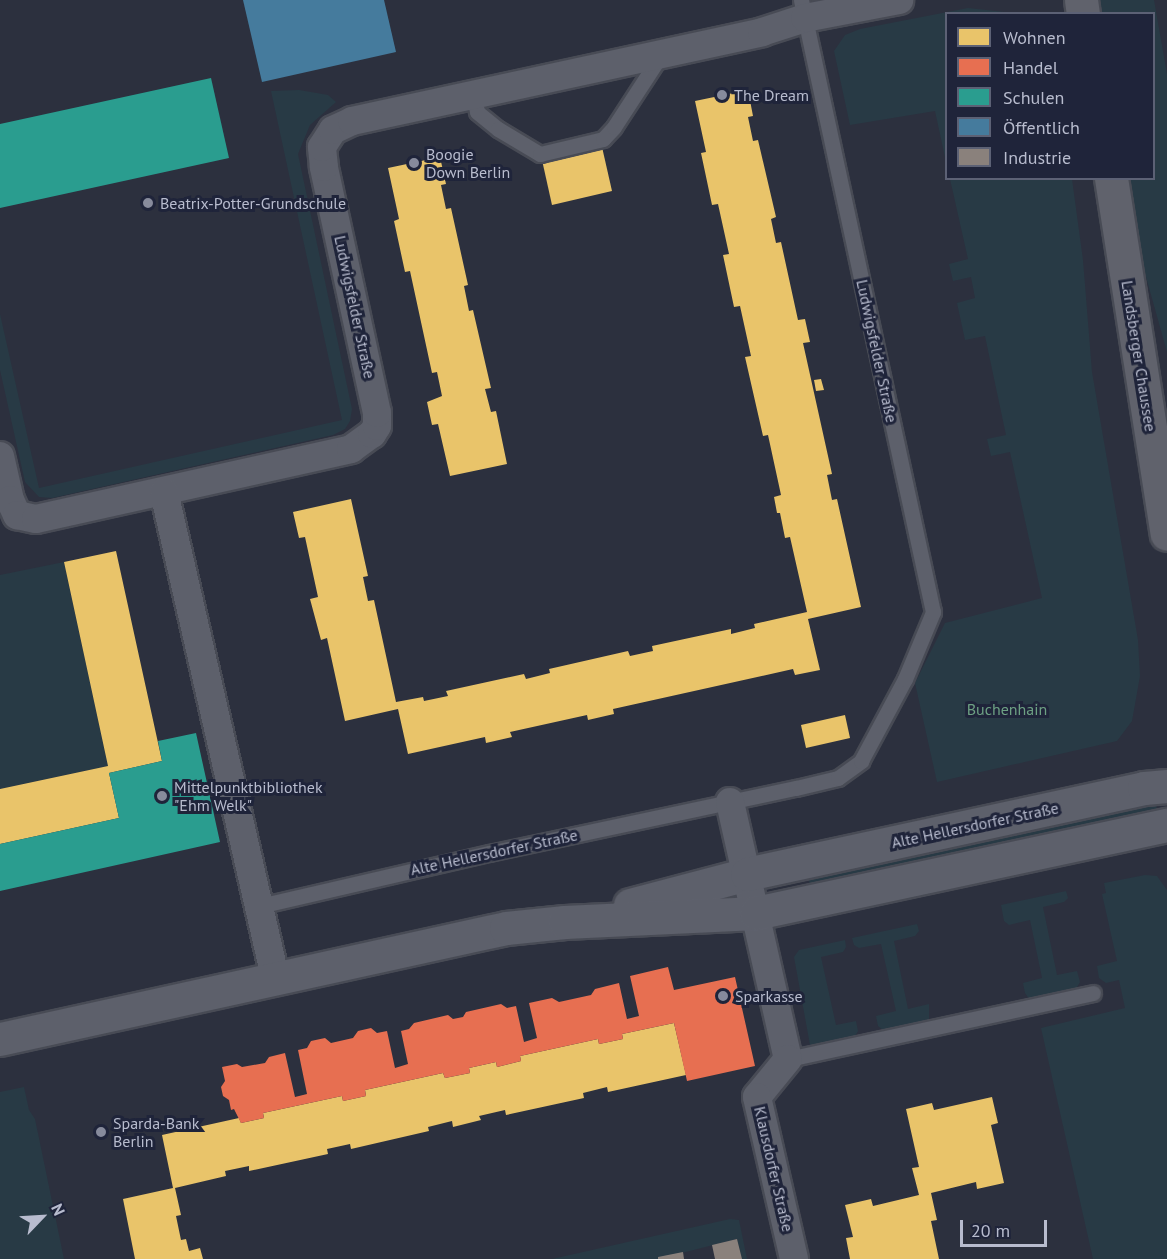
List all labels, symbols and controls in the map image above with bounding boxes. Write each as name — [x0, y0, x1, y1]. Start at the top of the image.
legend — [945, 12, 1155, 180]
text: Wohnen — [1003, 26, 1065, 49]
text: Handel — [1003, 56, 1058, 79]
place label: The Dream — [734, 85, 809, 105]
text: Schulen — [1003, 86, 1064, 109]
marker: The Dream — [715, 88, 729, 102]
text: Öffentlich — [1003, 116, 1080, 139]
place label: Boogie Down Berlin — [426, 144, 510, 182]
text: Industrie — [1003, 146, 1071, 169]
marker: Boogie Down Berlin — [407, 156, 421, 170]
place label: Beatrix-Potter-Grundschule — [160, 193, 346, 213]
marker: Beatrix-Potter-Grundschule — [141, 196, 155, 210]
street label: Ludwigsfelder Straße — [330, 234, 380, 380]
street label: Ludwigsfelder Straße — [852, 278, 902, 424]
street label: Landsberger Chaussee — [1118, 279, 1160, 433]
park label: Buchenhain — [967, 699, 1047, 719]
place label: Mittelpunktbibliothek "Ehm Welk" — [174, 777, 323, 815]
marker: Mittelpunktbibliothek "Ehm Welk" — [155, 789, 169, 803]
street label: Alte Hellersdorfer Straße — [890, 798, 1060, 852]
street label: Alte Hellersdorfer Straße — [409, 825, 579, 879]
place label: Sparkasse — [735, 986, 803, 1006]
marker: Sparkasse — [716, 989, 730, 1003]
street label: Klausdorfer Straße — [750, 1104, 798, 1234]
place label: Sparda-Bank Berlin — [113, 1113, 200, 1151]
marker: Sparda-Bank Berlin — [94, 1125, 108, 1139]
north arrow — [12, 1187, 72, 1247]
text: N — [47, 1200, 70, 1218]
scale bar — [963, 1208, 1050, 1246]
text: 20 m — [971, 1219, 1010, 1242]

